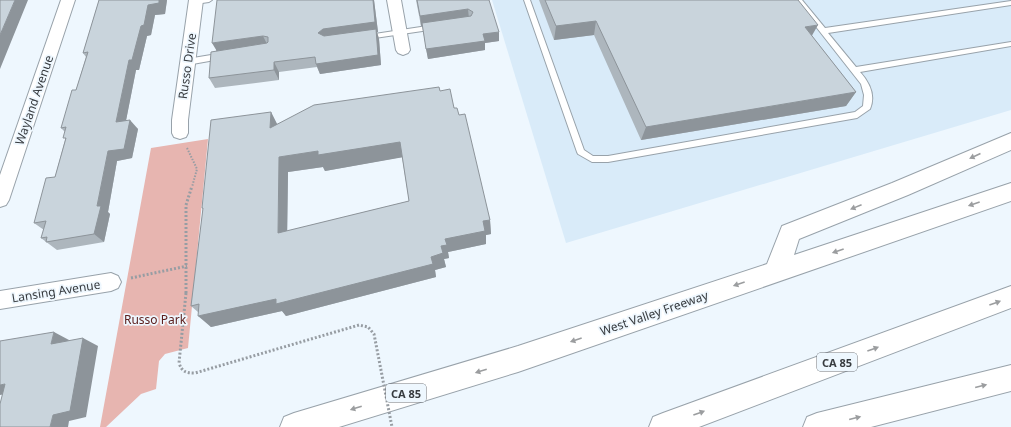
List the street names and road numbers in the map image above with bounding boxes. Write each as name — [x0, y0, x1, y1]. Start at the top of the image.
street label: Russo Drive — [174, 32, 200, 100]
street label: Wayland Avenue — [11, 53, 57, 147]
street label: Lansing Avenue — [11, 276, 102, 306]
street label: West Valley Freeway — [598, 286, 711, 339]
road number: CA 85 — [817, 353, 857, 371]
road number: CA 85 — [386, 384, 426, 402]

